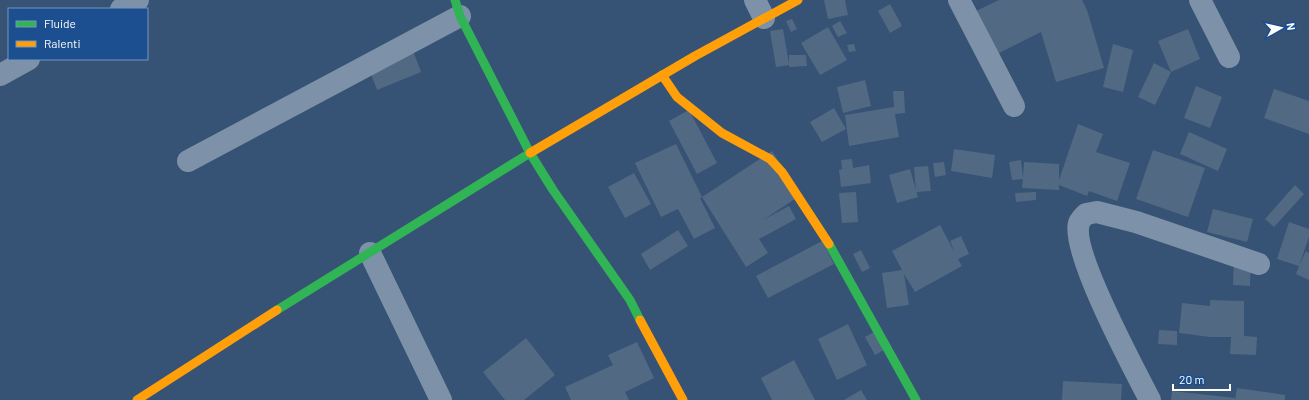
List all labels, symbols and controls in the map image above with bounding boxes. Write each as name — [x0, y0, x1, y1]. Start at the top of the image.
legend — [8, 8, 148, 60]
north arrow — [1261, 8, 1301, 48]
text: Fluide — [44, 16, 76, 30]
text: N — [1284, 22, 1298, 31]
text: Ralenti — [44, 36, 81, 50]
scale bar — [1173, 366, 1230, 392]
text: 20 m — [1179, 372, 1205, 386]

